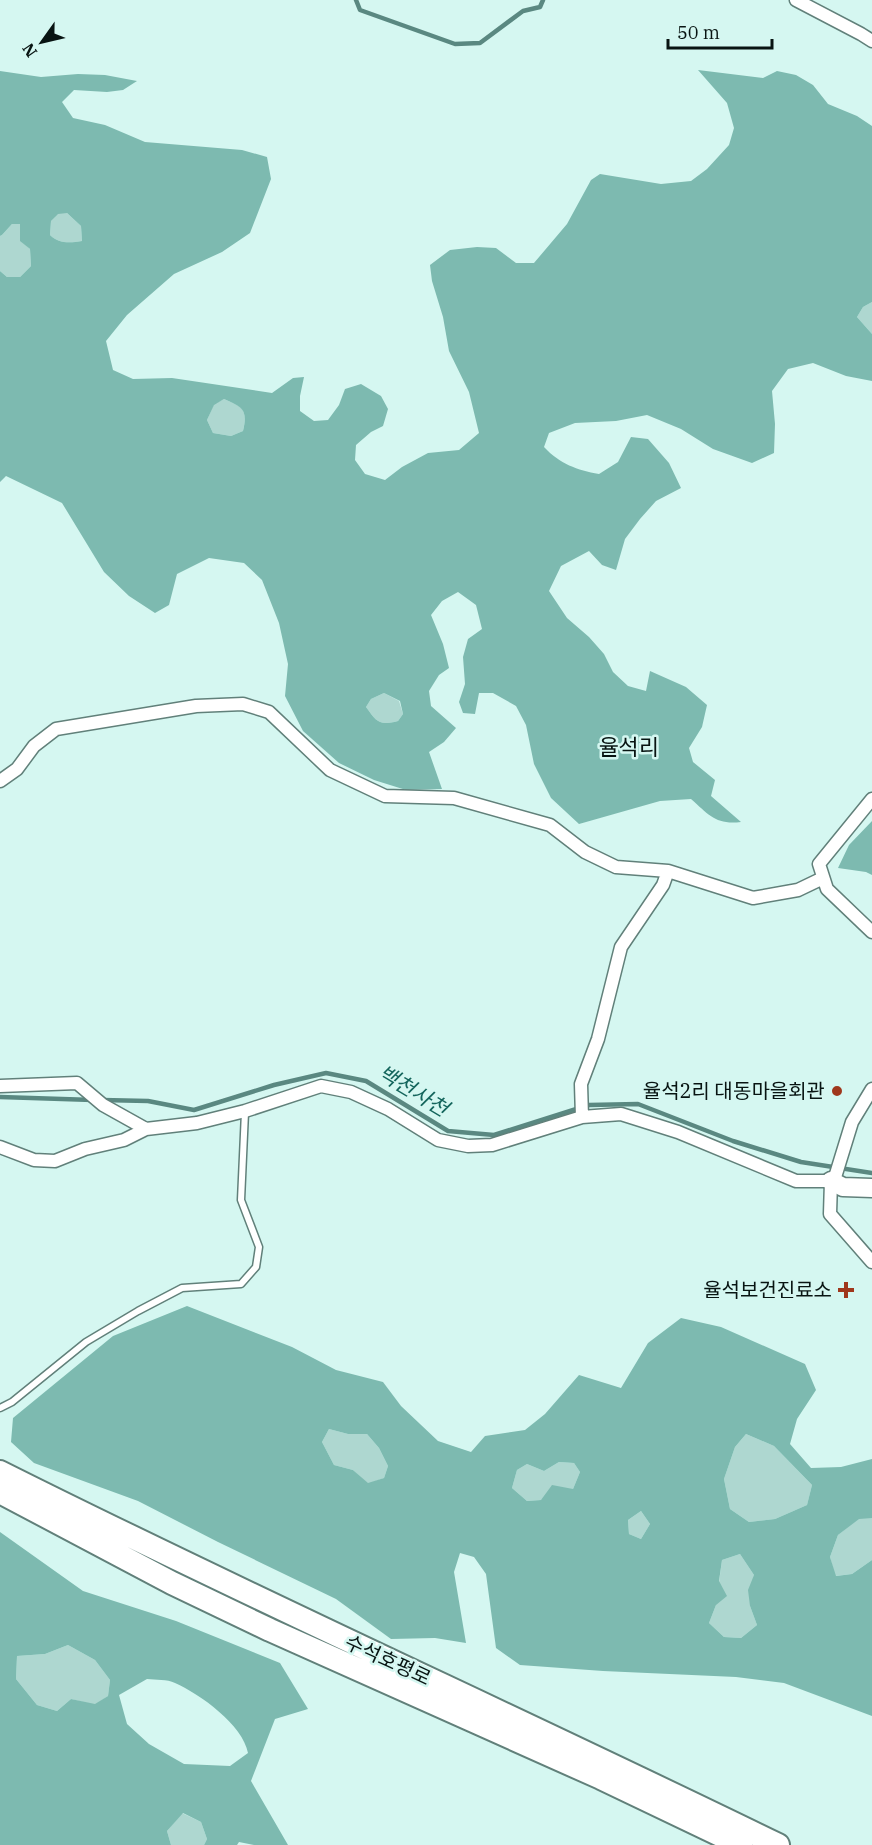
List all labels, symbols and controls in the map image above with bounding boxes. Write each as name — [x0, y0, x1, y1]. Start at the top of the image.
north arrow — [12, 12, 72, 72]
scale bar — [668, 12, 772, 50]
text: 50 m — [677, 21, 720, 44]
text: N — [18, 40, 41, 61]
district label: 율석리 — [599, 732, 659, 761]
water label: 백천사천 — [373, 1058, 456, 1123]
place label: 율석2리 대동마을회관 — [643, 1077, 825, 1104]
marker: 율석2리 대동마을회관 — [830, 1084, 844, 1098]
place label: 율석보건진료소 — [703, 1276, 832, 1303]
marker: 율석보건진료소 — [837, 1281, 855, 1299]
street label: 수석호평로 — [341, 1628, 436, 1691]

